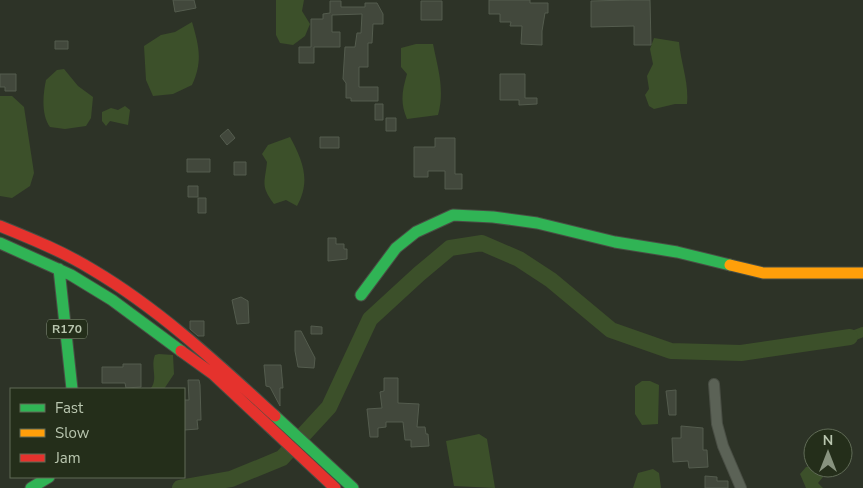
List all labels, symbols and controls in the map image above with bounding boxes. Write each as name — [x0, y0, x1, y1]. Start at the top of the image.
road number: R170 — [47, 320, 87, 338]
legend — [10, 388, 185, 478]
text: Fast — [55, 398, 84, 418]
text: Slow — [55, 423, 90, 443]
north arrow — [803, 428, 853, 478]
text: N — [823, 431, 833, 450]
text: Jam — [54, 448, 81, 468]

